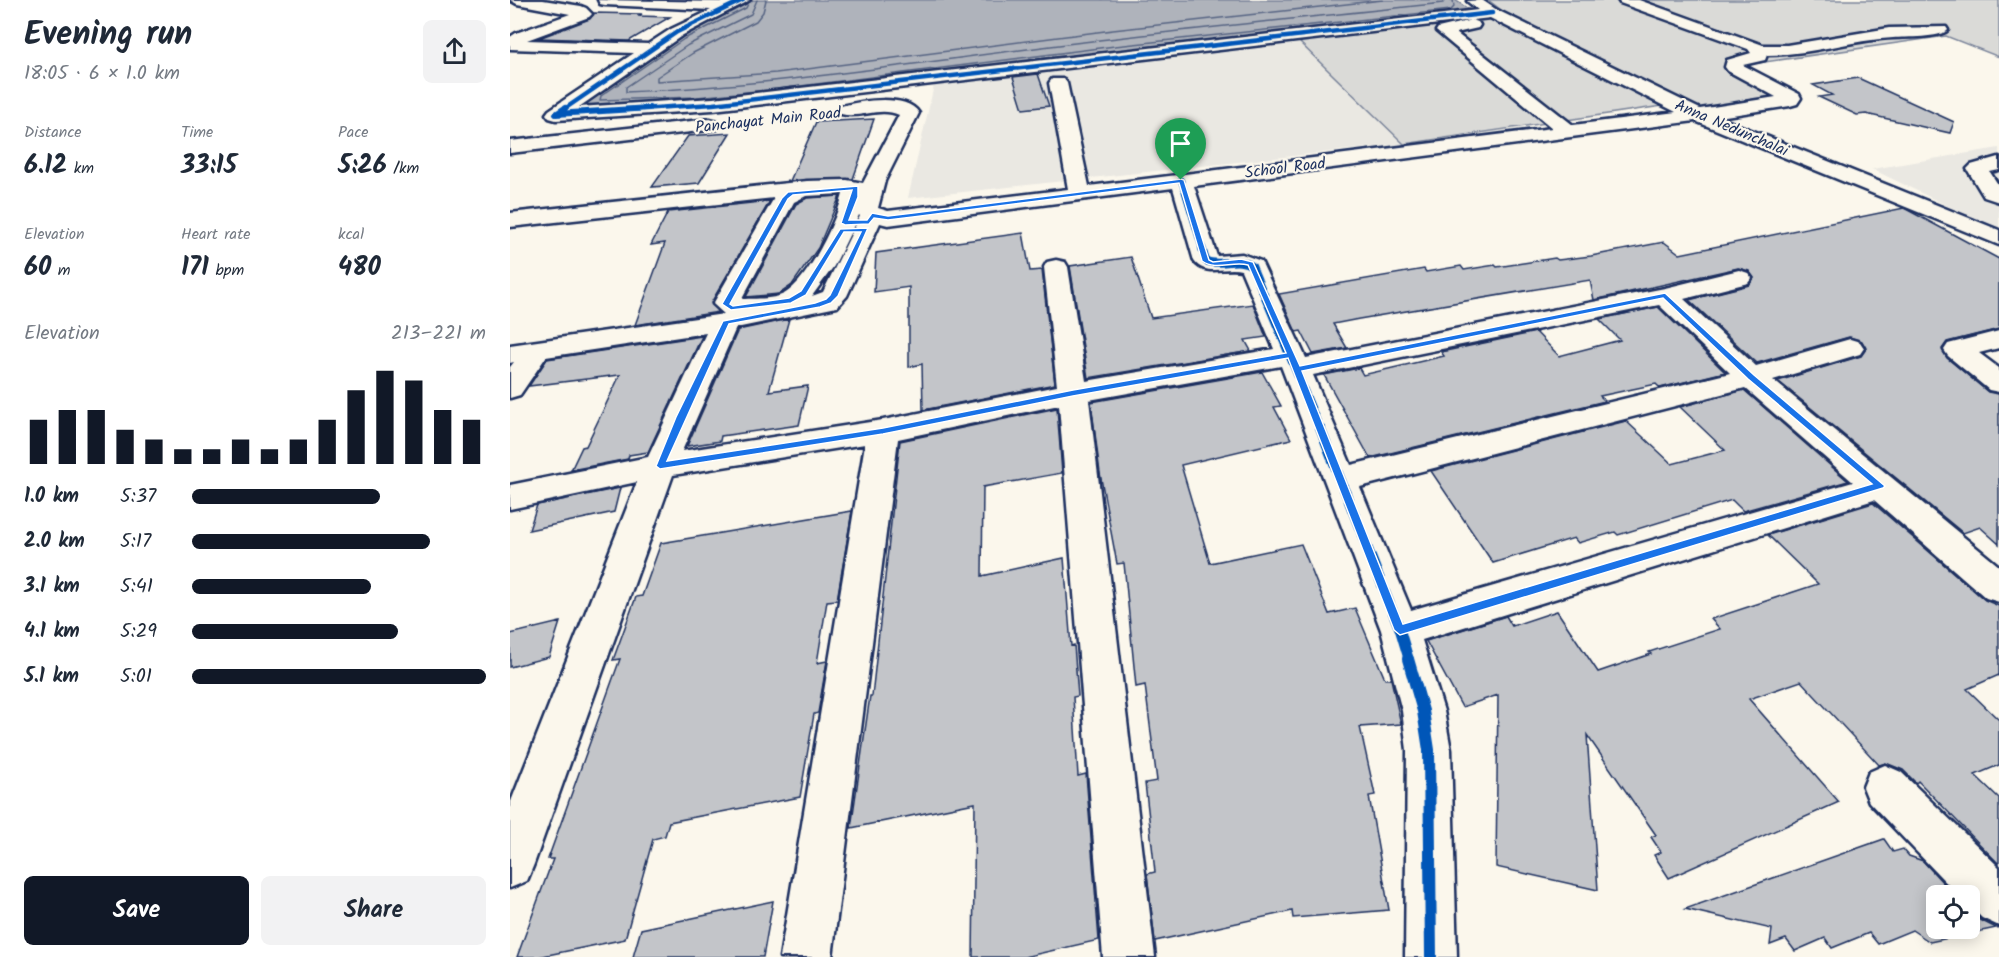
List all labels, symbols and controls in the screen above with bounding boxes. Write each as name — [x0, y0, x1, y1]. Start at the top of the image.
text: Evening run — [24, 9, 192, 62]
button: share — [423, 20, 486, 83]
text: 18:05 · 6 × 1.0 km — [24, 58, 180, 90]
street label: Anna Nedunchalai — [1671, 93, 1793, 164]
street label: Panchayat Main Road — [694, 100, 843, 141]
pin — [1155, 118, 1206, 180]
text: Distance — [24, 120, 82, 145]
text: Time — [181, 120, 213, 145]
text: Pace — [338, 120, 369, 145]
icon: arrive — [1164, 127, 1197, 160]
text: 6.12 — [24, 145, 67, 187]
text: 33:15 — [181, 145, 237, 187]
text: 5:26 — [338, 145, 387, 187]
street label: School Road — [1243, 151, 1328, 186]
text: km — [67, 156, 94, 181]
text: /km — [387, 156, 419, 181]
text: Elevation — [24, 222, 85, 247]
text: Heart rate — [181, 222, 251, 247]
text: kcal — [338, 222, 364, 247]
text: 60 — [24, 247, 51, 289]
text: 171 — [181, 247, 209, 289]
text: 480 — [338, 247, 381, 289]
text: m — [51, 258, 71, 283]
text: bpm — [209, 258, 244, 283]
text: Elevation — [24, 318, 100, 350]
text: 213–221 m — [391, 318, 486, 350]
text: 1.0 km — [24, 481, 79, 513]
text: 5:37 — [120, 481, 156, 513]
text: 2.0 km — [24, 526, 85, 558]
text: 5:17 — [120, 526, 151, 558]
text: 3.1 km — [24, 571, 80, 603]
text: 5:41 — [120, 571, 153, 603]
text: 4.1 km — [24, 616, 80, 648]
text: 5:29 — [120, 616, 157, 648]
text: 5.1 km — [24, 661, 79, 693]
text: 5:01 — [120, 661, 152, 693]
button: Save — [24, 876, 249, 945]
button: Share — [261, 876, 486, 945]
map controls — [1926, 885, 1980, 939]
button: locate — [1926, 885, 1980, 939]

